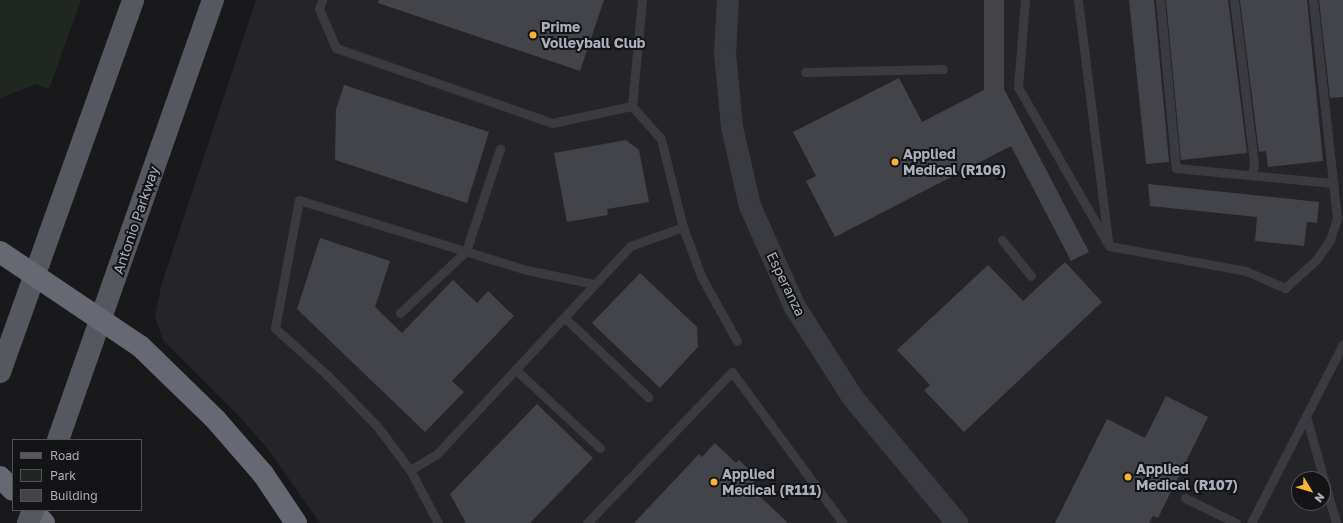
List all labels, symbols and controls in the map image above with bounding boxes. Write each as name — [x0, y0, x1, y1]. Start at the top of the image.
place label: Prime Volleyball Club — [541, 19, 645, 52]
marker: Prime Volleyball Club — [528, 30, 538, 40]
place label: Applied Medical (R106) — [903, 146, 1006, 178]
marker: Applied Medical (R106) — [890, 157, 900, 167]
street label: Antonio Parkway — [110, 164, 162, 276]
street label: Esperanza — [763, 249, 809, 319]
legend — [12, 439, 142, 511]
text: Road — [50, 448, 79, 463]
place label: Applied Medical (R107) — [1136, 461, 1238, 494]
place label: Applied Medical (R111) — [722, 466, 822, 498]
text: Park — [50, 468, 76, 483]
north arrow — [1291, 471, 1331, 511]
marker: Applied Medical (R107) — [1123, 472, 1133, 482]
marker: Applied Medical (R111) — [709, 477, 719, 487]
text: Building — [50, 488, 98, 503]
text: N — [1312, 491, 1328, 505]

